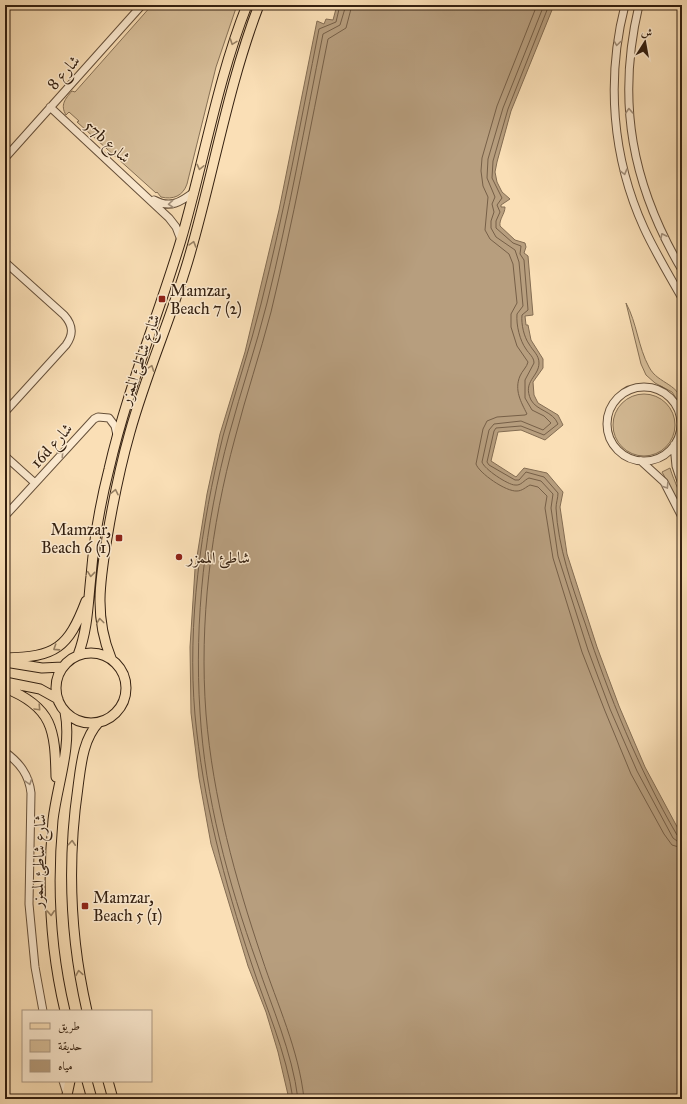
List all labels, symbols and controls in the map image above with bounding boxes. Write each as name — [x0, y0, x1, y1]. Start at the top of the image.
north arrow — [625, 22, 665, 62]
text: ش — [640, 25, 653, 40]
one-way arrow — [230, 38, 238, 45]
one-way arrow — [613, 40, 622, 46]
street label: شارع 8 — [43, 51, 87, 96]
one-way arrow — [624, 108, 633, 114]
street label: 57b شارع — [78, 116, 134, 170]
one-way arrow — [196, 164, 204, 170]
one-way arrow — [620, 169, 628, 175]
one-way arrow — [168, 199, 174, 208]
one-way arrow — [660, 233, 668, 240]
one-way arrow — [188, 241, 197, 248]
place label: Mamzar, Beach 7 (2) — [170, 281, 242, 319]
marker: Mamzar, Beach 7 (2) — [157, 294, 167, 304]
street label: شارع شاطئ الممزر — [114, 311, 168, 410]
one-way arrow — [147, 364, 155, 371]
street label: 16d شارع — [26, 419, 79, 474]
one-way arrow — [56, 451, 64, 459]
one-way arrow — [661, 482, 668, 489]
one-way arrow — [111, 489, 119, 495]
place label: Mamzar, Beach 6 (1) — [41, 520, 111, 558]
marker: Mamzar, Beach 6 (1) — [114, 533, 124, 543]
place label: شاطئ الممزر — [185, 548, 250, 569]
marker: شاطئ الممزر — [174, 552, 184, 562]
one-way arrow — [87, 571, 96, 577]
one-way arrow — [96, 618, 105, 624]
one-way arrow — [53, 643, 60, 651]
one-way arrow — [33, 703, 41, 711]
one-way arrow — [24, 778, 32, 785]
street label: شارع شاطئ الممزر — [27, 814, 54, 911]
one-way arrow — [67, 840, 76, 846]
place label: Mamzar, Beach 5 (1) — [93, 888, 162, 926]
marker: Mamzar, Beach 5 (1) — [80, 901, 90, 911]
one-way arrow — [46, 910, 55, 916]
one-way arrow — [75, 970, 84, 976]
legend — [22, 1010, 152, 1082]
text: طريق — [58, 1019, 80, 1034]
text: حديقة — [58, 1039, 82, 1054]
text: مياه — [58, 1059, 73, 1073]

